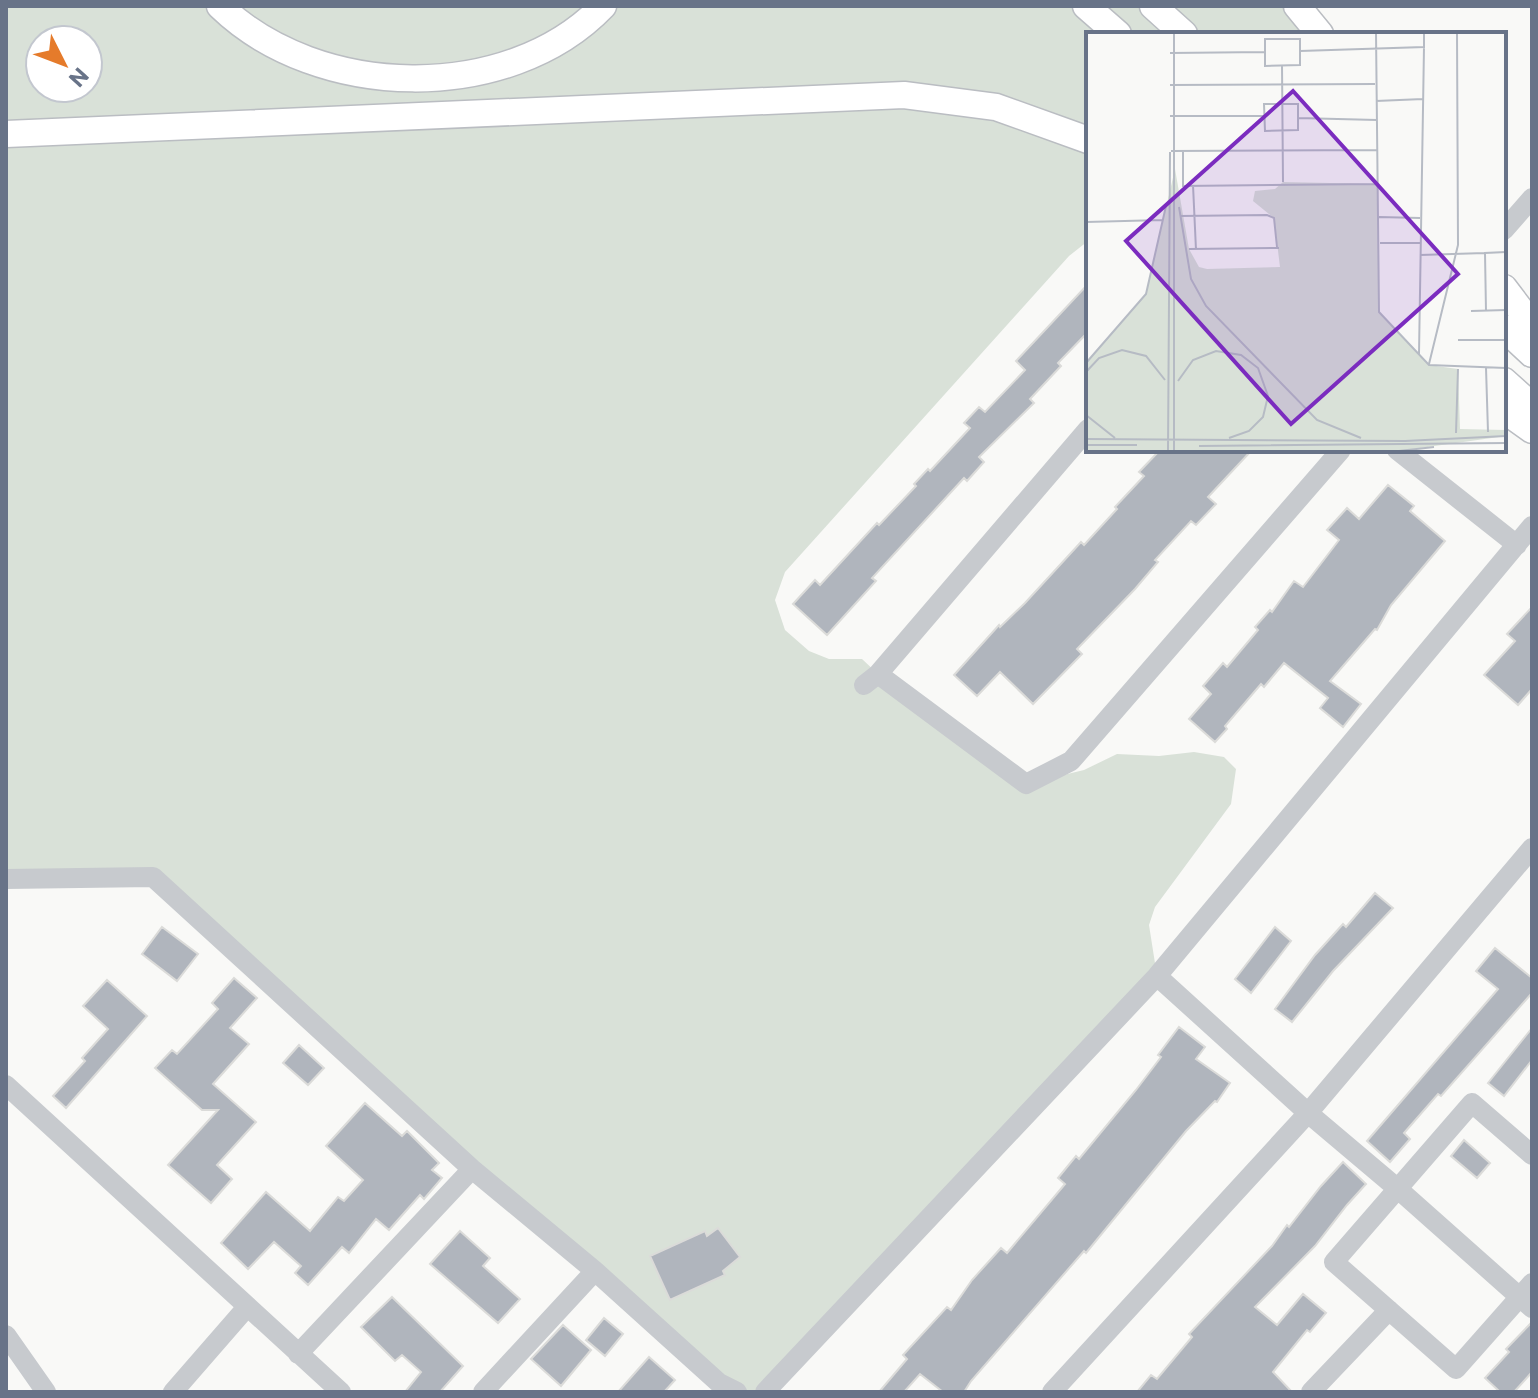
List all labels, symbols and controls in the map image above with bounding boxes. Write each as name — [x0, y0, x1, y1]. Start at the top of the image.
north arrow — [24, 24, 104, 104]
inset map — [1086, 32, 1506, 452]
text: N — [64, 63, 95, 93]

